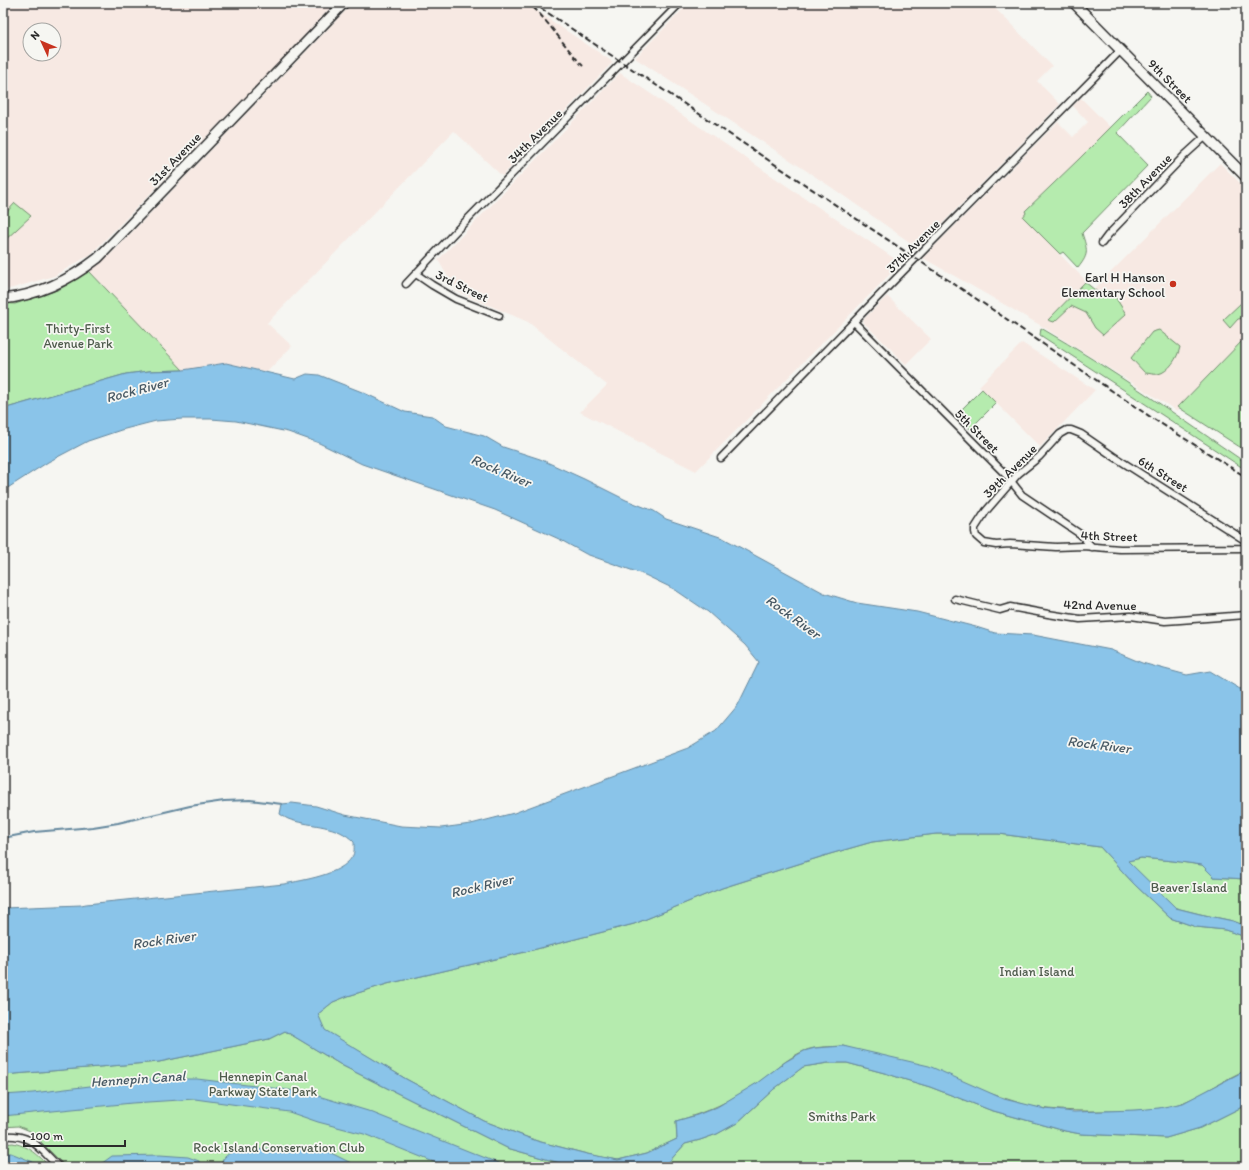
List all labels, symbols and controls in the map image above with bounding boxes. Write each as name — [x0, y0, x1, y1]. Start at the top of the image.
north arrow — [22, 22, 62, 62]
text: N — [28, 28, 42, 43]
street label: 9th Street — [1145, 56, 1195, 106]
street label: 34th Avenue — [505, 106, 565, 166]
street label: 31st Avenue — [146, 129, 204, 189]
street label: 38th Avenue — [1115, 151, 1175, 211]
street label: 37th Avenue — [883, 216, 943, 276]
street label: 3rd Street — [433, 267, 491, 305]
place label: Earl H Hanson Elementary School — [1061, 270, 1165, 300]
marker: Earl H Hanson Elementary School — [1168, 279, 1178, 289]
park label: Thirty-First Avenue Park — [43, 321, 113, 351]
water label: Rock River — [104, 373, 171, 406]
street label: 5th Street — [952, 406, 1002, 456]
street label: 39th Avenue — [980, 441, 1040, 501]
water label: Rock River — [468, 451, 535, 492]
street label: 6th Street — [1135, 453, 1191, 495]
street label: 4th Street — [1080, 528, 1138, 544]
water label: Rock River — [762, 591, 825, 643]
street label: 42nd Avenue — [1063, 597, 1137, 613]
water label: Rock River — [1066, 733, 1133, 757]
water label: Rock River — [449, 870, 516, 901]
park label: Beaver Island — [1151, 880, 1227, 895]
water label: Rock River — [131, 927, 198, 953]
park label: Indian Island — [1000, 964, 1074, 979]
water label: Hennepin Canal — [90, 1067, 187, 1091]
park label: Hennepin Canal Parkway State Park — [209, 1069, 318, 1099]
park label: Smiths Park — [808, 1109, 876, 1124]
scale bar — [24, 1122, 125, 1148]
text: 100 m — [30, 1129, 63, 1143]
park label: Rock Island Conservation Club — [193, 1140, 365, 1155]

